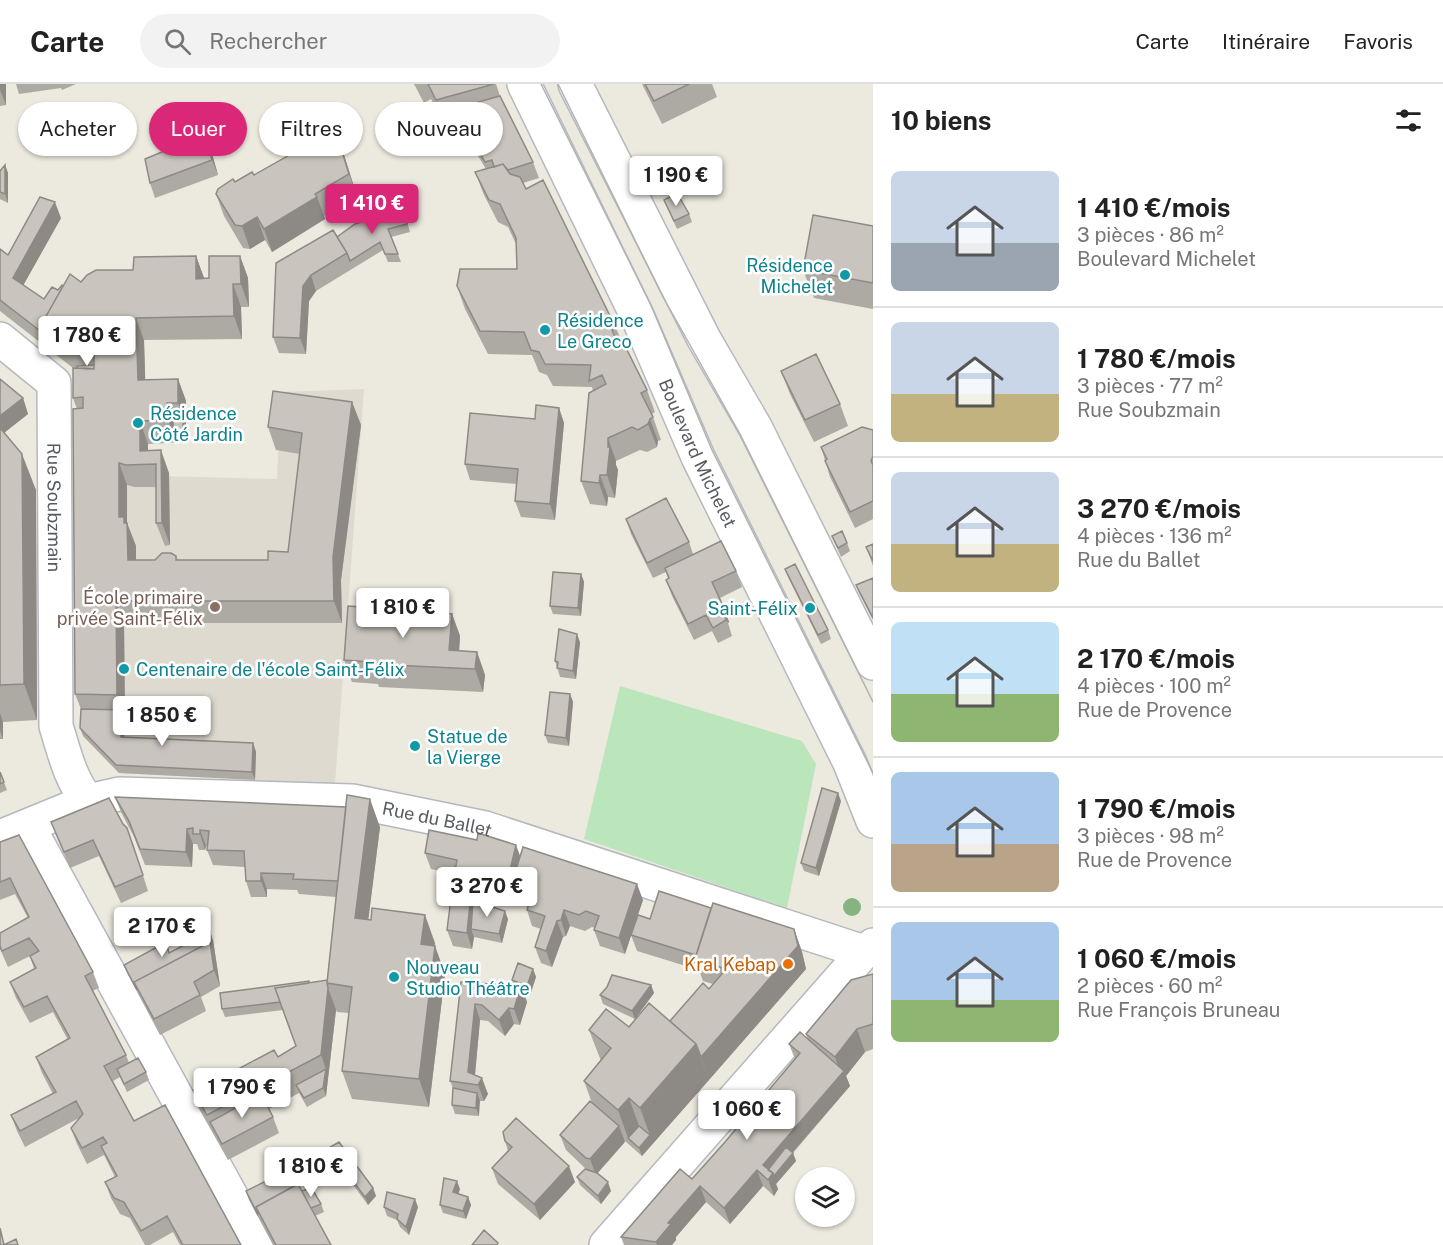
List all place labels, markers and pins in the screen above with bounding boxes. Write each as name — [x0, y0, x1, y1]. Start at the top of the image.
pin: 1 190 € — [621, 156, 731, 207]
pin: 1 410 € — [317, 184, 427, 235]
place label: Résidence Michelet — [746, 255, 833, 297]
marker: Résidence Michelet — [838, 268, 852, 282]
place label: Résidence Le Greco — [557, 310, 644, 352]
pin: 1 780 € — [32, 316, 142, 367]
marker: Résidence Le Greco — [538, 323, 552, 337]
place label: Résidence Côté Jardin — [150, 403, 243, 445]
marker: Résidence Côté Jardin — [131, 416, 145, 430]
place label: École primaire privée Saint-Félix — [57, 586, 203, 629]
pin: 1 810 € — [348, 588, 458, 639]
place label: Saint-Félix — [708, 598, 798, 619]
marker: École primaire privée Saint-Félix — [208, 600, 222, 614]
marker: Saint-Félix — [803, 601, 817, 615]
place label: Centenaire de l'école Saint-Félix — [136, 659, 405, 680]
marker: Centenaire de l'école Saint-Félix — [117, 662, 131, 676]
pin: 1 850 € — [107, 696, 217, 747]
place label: Statue de la Vierge — [427, 726, 508, 768]
marker: Statue de la Vierge — [408, 739, 422, 753]
pin: 3 270 € — [432, 867, 542, 918]
pin: 2 170 € — [107, 907, 217, 958]
place label: Kral Kebap — [684, 954, 776, 975]
place label: Nouveau Studio Théâtre — [406, 957, 530, 999]
marker: Kral Kebap — [781, 957, 795, 971]
marker: Nouveau Studio Théâtre — [387, 970, 401, 984]
pin: 1 790 € — [187, 1068, 297, 1119]
pin: 1 060 € — [692, 1090, 802, 1141]
pin: 1 810 € — [256, 1147, 366, 1198]

